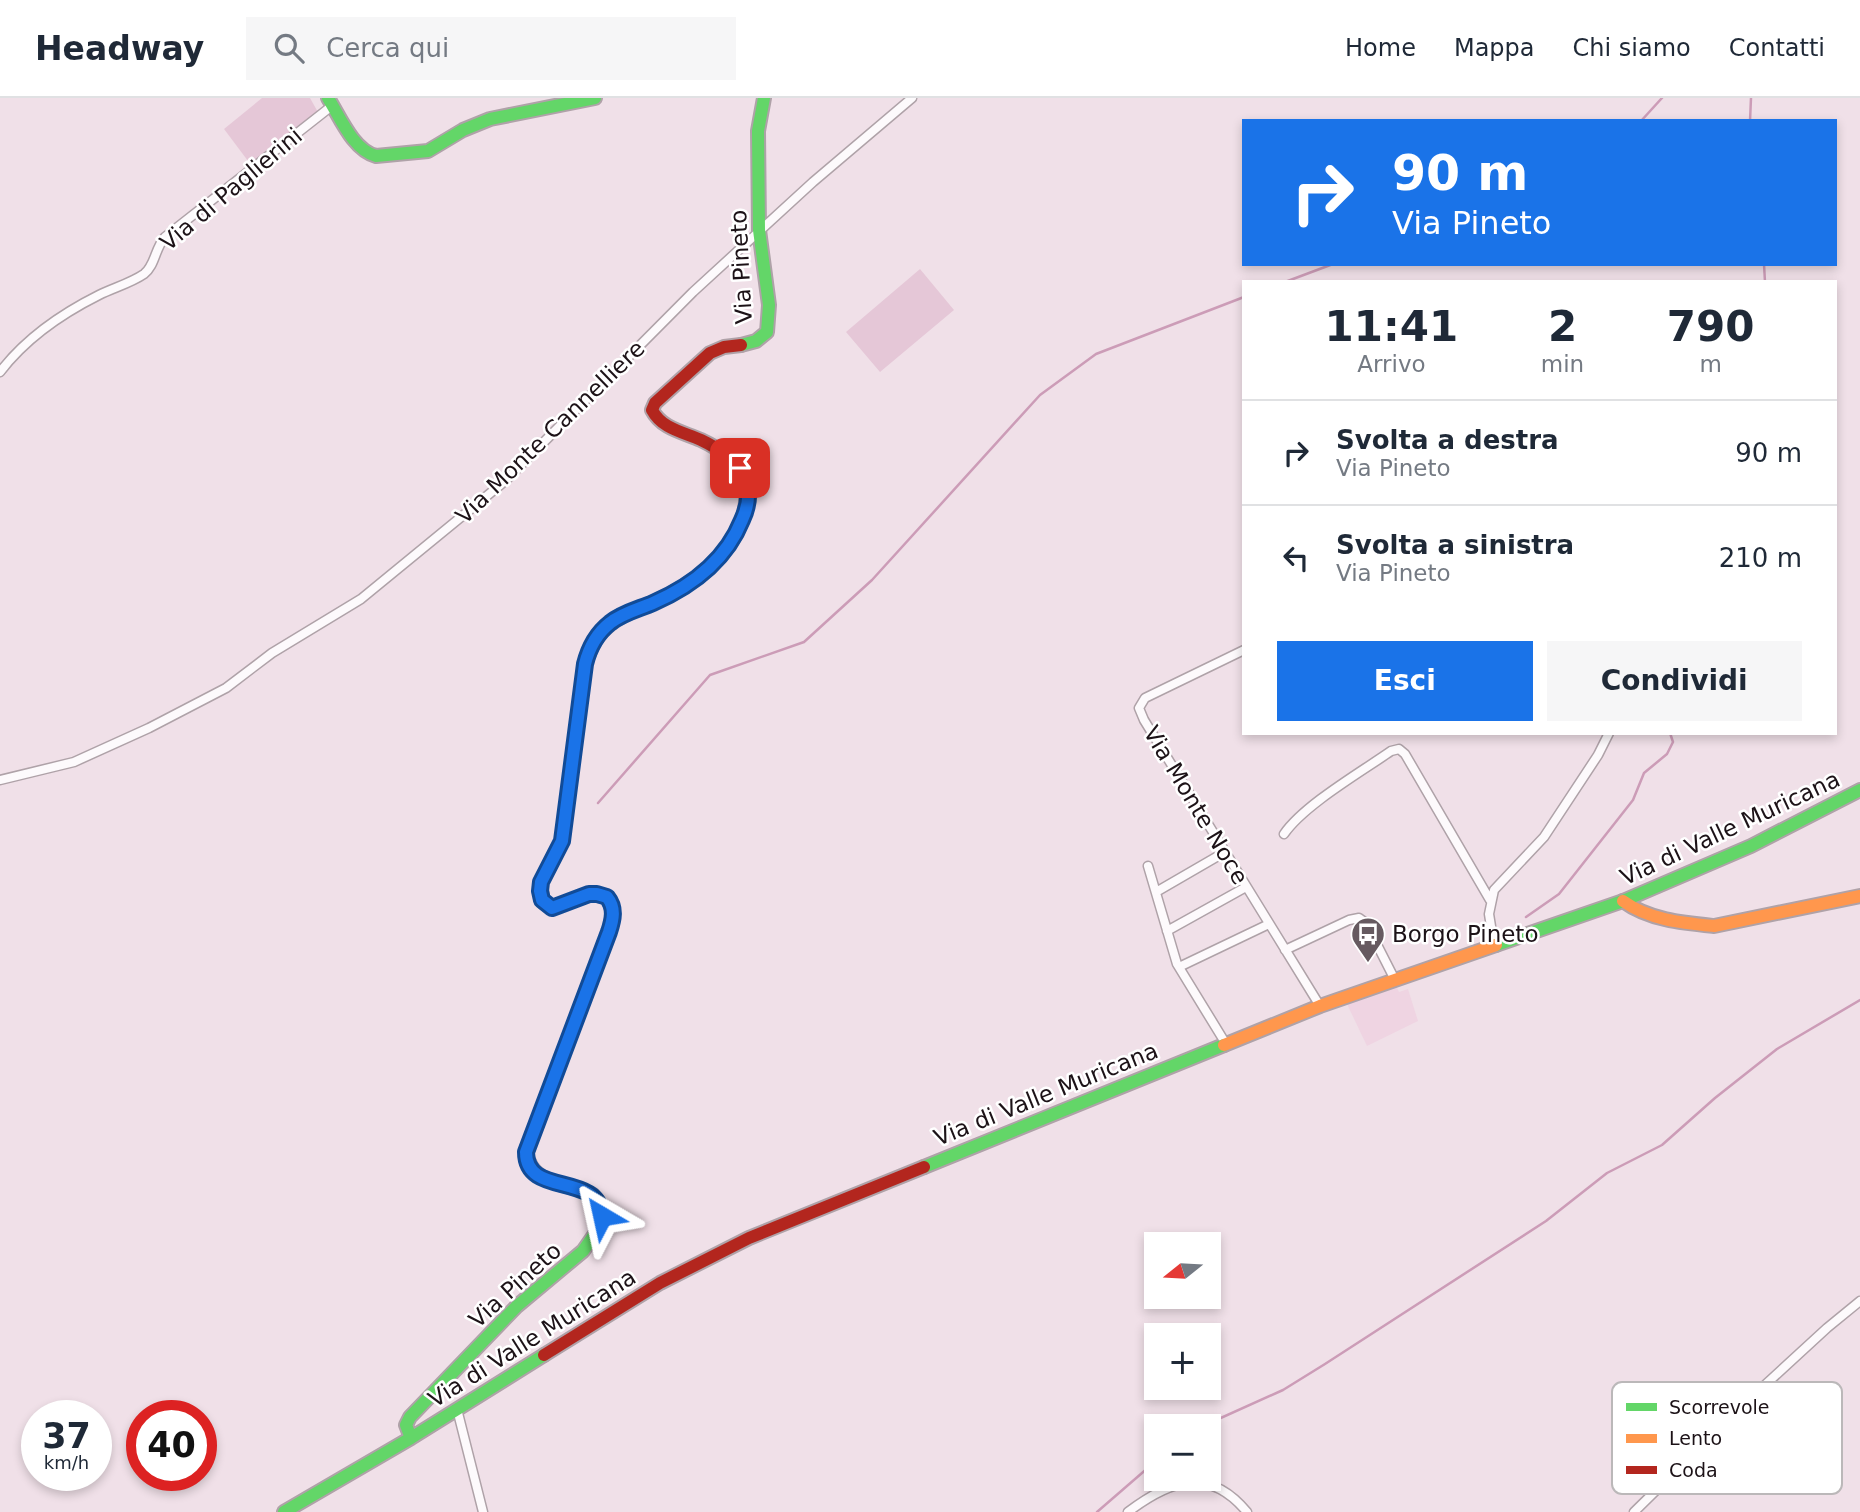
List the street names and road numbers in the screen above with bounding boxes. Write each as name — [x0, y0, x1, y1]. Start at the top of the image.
street label: Via di Paglierini — [155, 122, 307, 256]
street label: Via Pineto — [725, 209, 757, 325]
street label: Via Monte Cannelliere — [450, 335, 650, 529]
street label: Via Monte Noce — [1138, 721, 1254, 889]
street label: Via di Valle Muricana — [1616, 766, 1844, 890]
street label: Via di Valle Muricana — [930, 1037, 1162, 1151]
street label: Via Pineto — [464, 1237, 566, 1333]
street label: Via di Valle Muricana — [424, 1264, 640, 1412]

